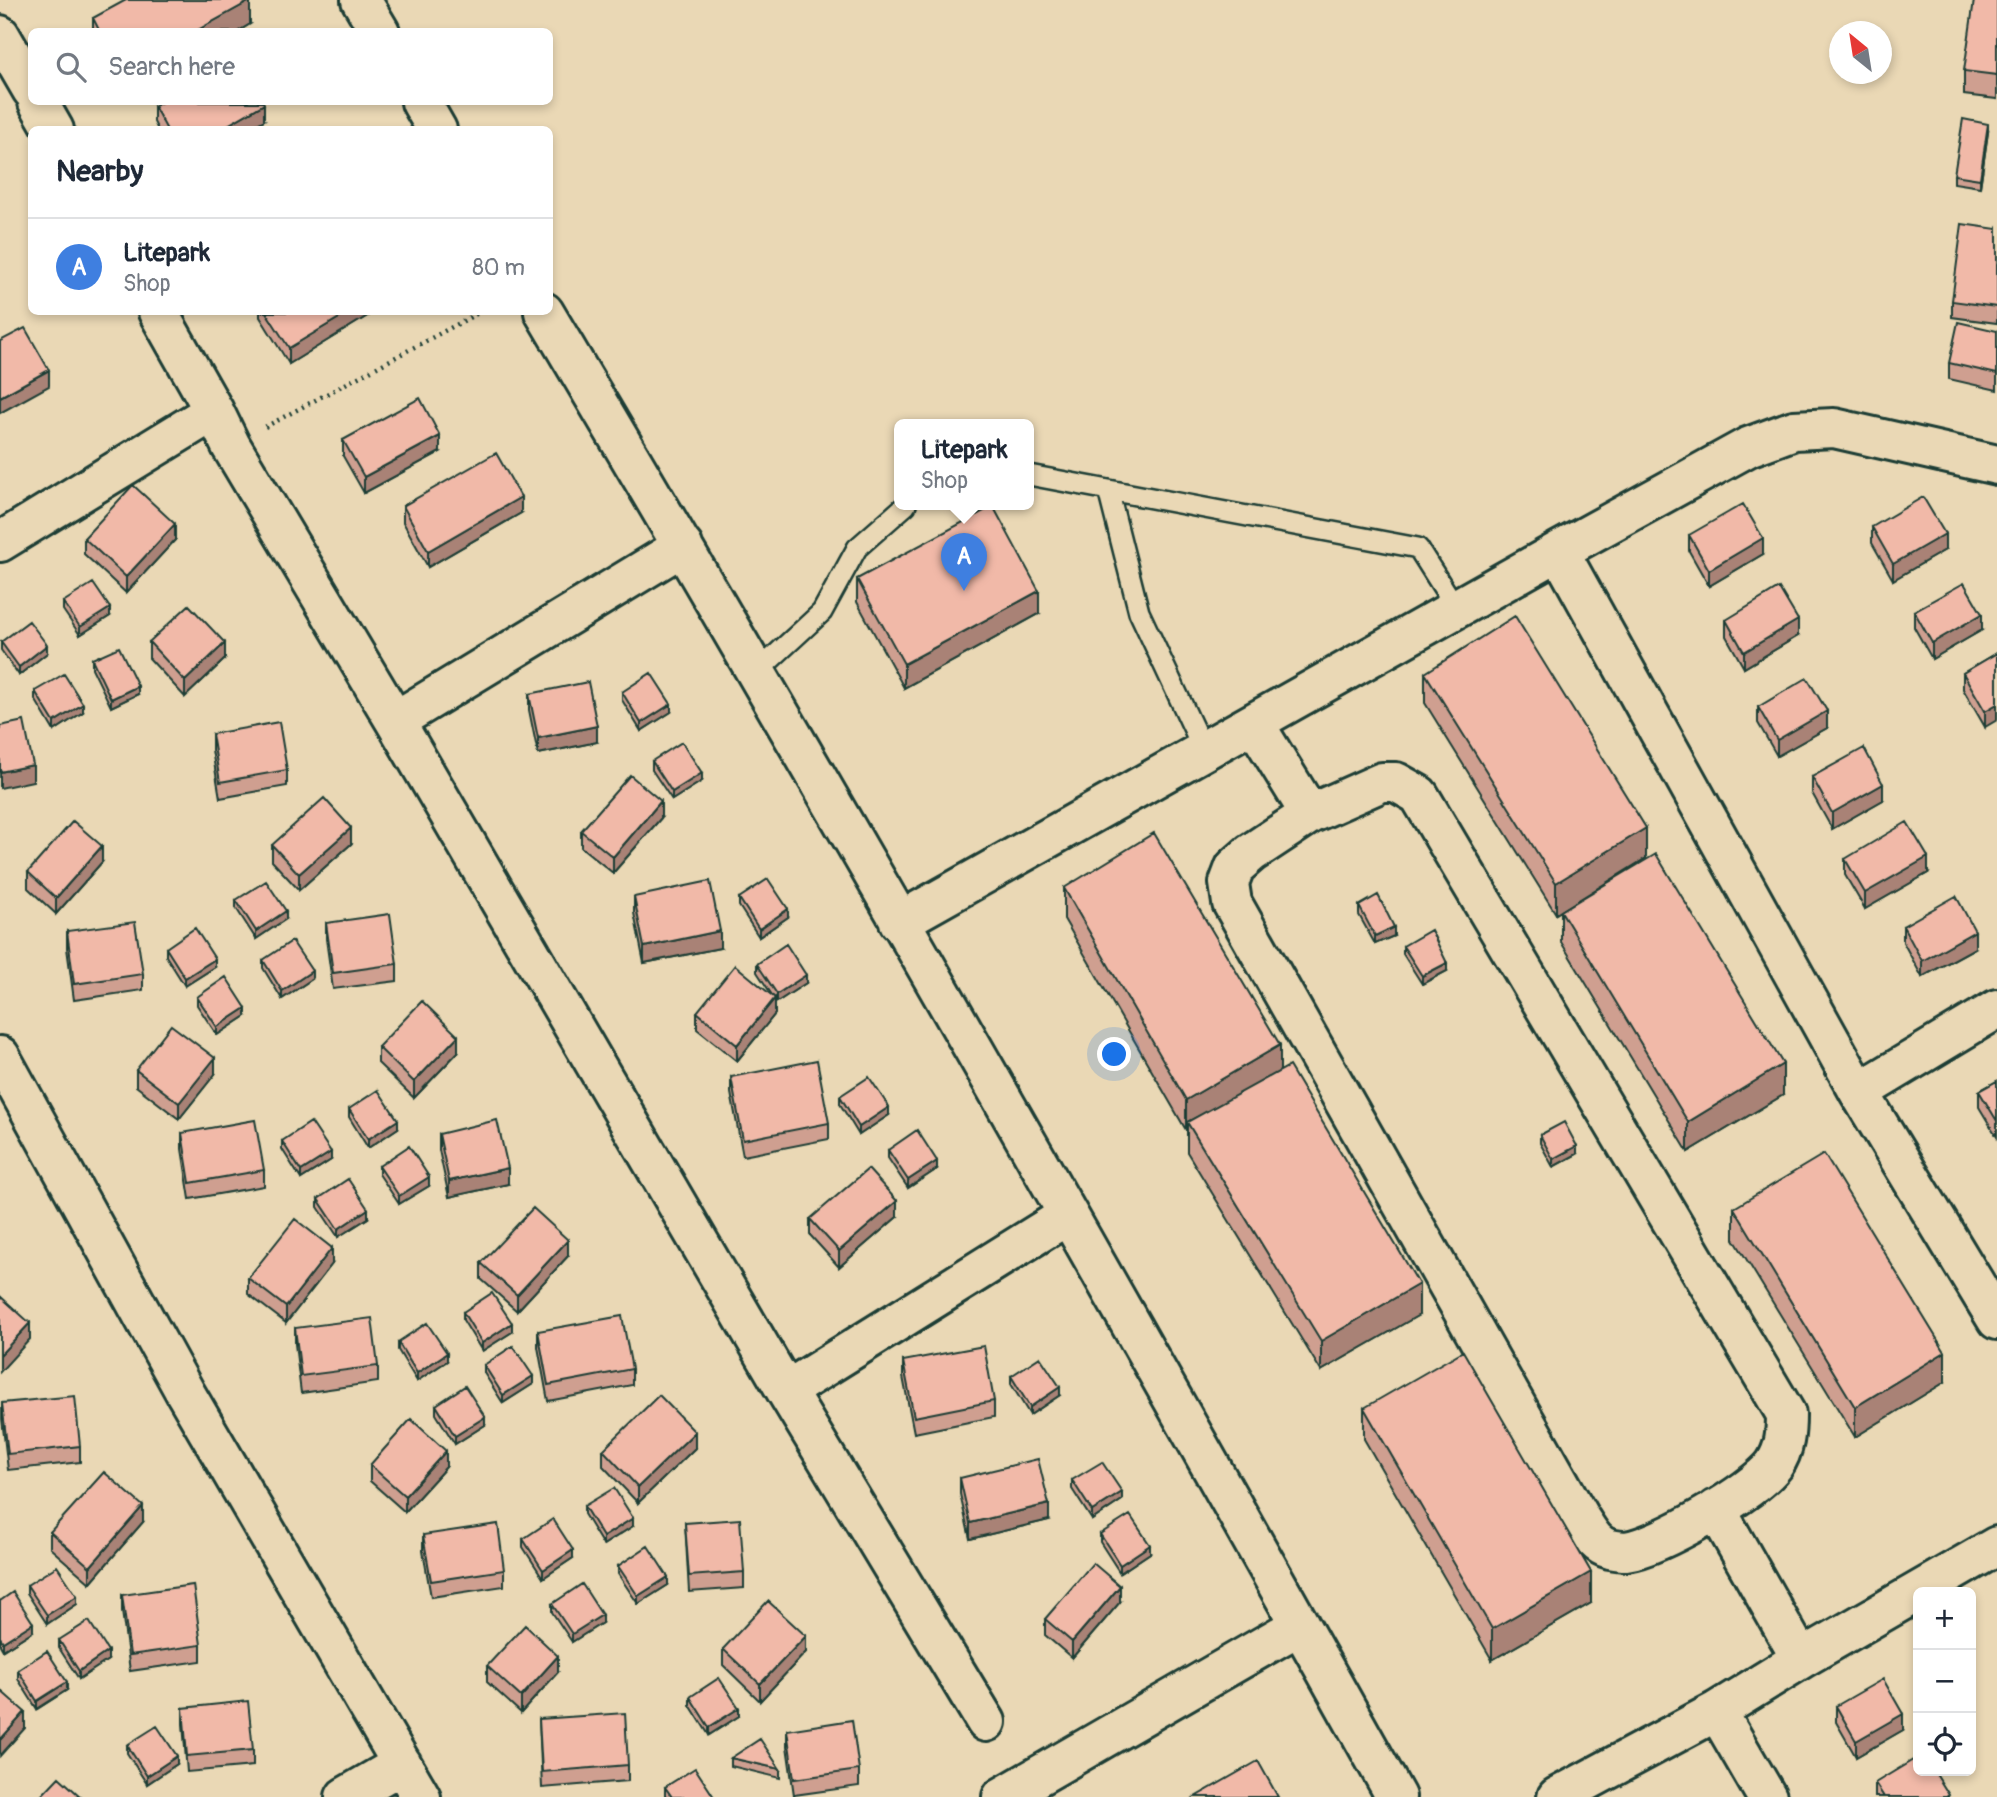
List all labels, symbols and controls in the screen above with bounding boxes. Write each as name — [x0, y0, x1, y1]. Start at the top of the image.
north arrow — [1829, 21, 1892, 84]
search box — [28, 28, 553, 105]
icon: search — [52, 48, 90, 86]
text: Search here — [108, 51, 235, 83]
text: Nearby — [56, 153, 143, 190]
text: Litepark — [123, 237, 210, 269]
text: A — [72, 253, 86, 282]
text: 80 m — [472, 253, 525, 282]
text: Shop — [123, 269, 171, 298]
popup — [894, 419, 1034, 510]
text: Litepark — [920, 434, 1008, 466]
text: Shop — [920, 466, 968, 495]
pin: A — [941, 533, 987, 591]
your location — [1097, 1037, 1131, 1071]
map controls — [1913, 1587, 1976, 1776]
button: + — [1913, 1587, 1976, 1650]
button: − — [1913, 1650, 1976, 1713]
button: locate — [1913, 1713, 1976, 1776]

